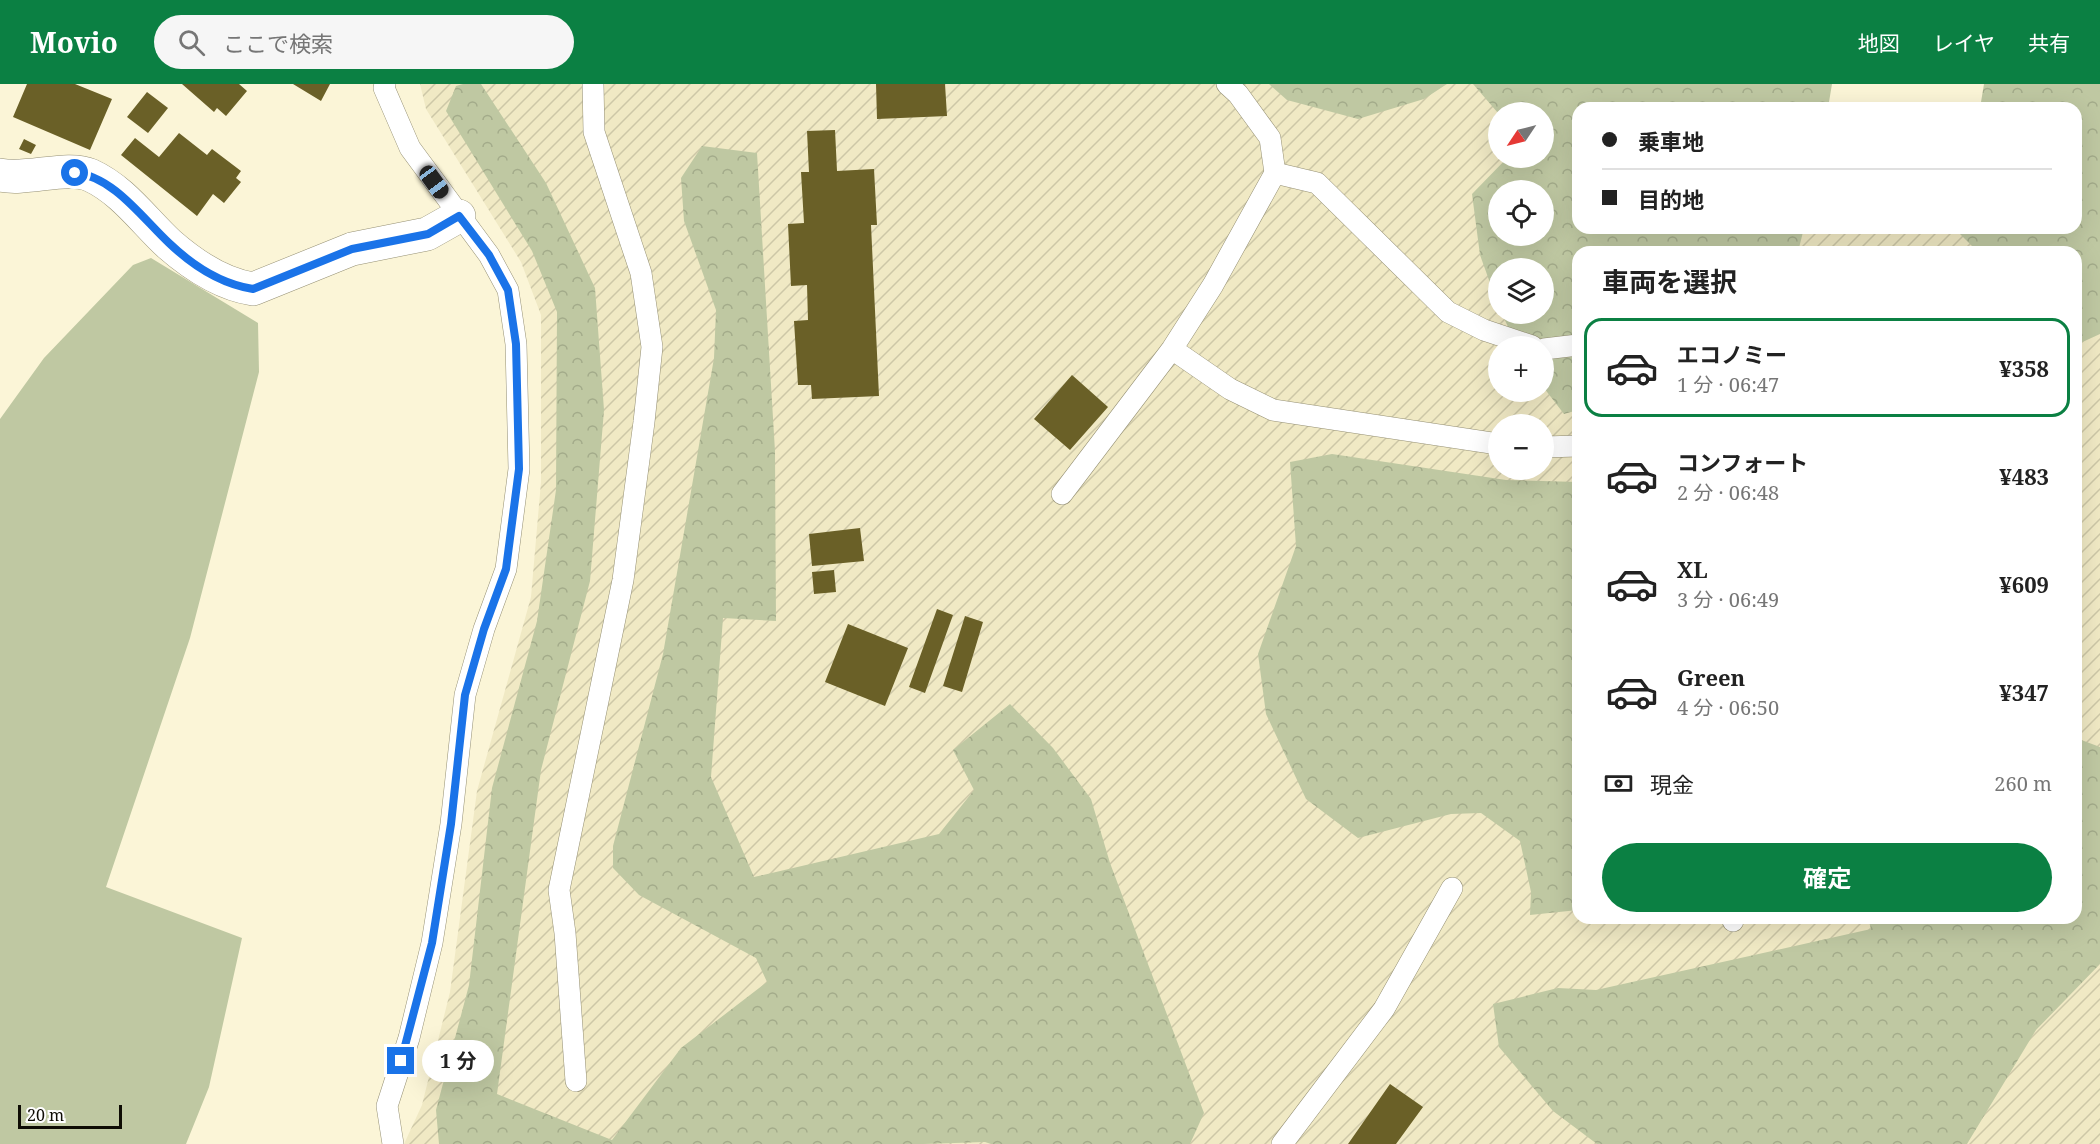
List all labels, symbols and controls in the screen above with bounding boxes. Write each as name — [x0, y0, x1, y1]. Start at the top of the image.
search box — [154, 15, 574, 69]
text: Movio — [30, 23, 118, 61]
icon: search — [175, 26, 208, 59]
text: ここで検索 — [223, 28, 333, 58]
text: 地図 — [1858, 29, 1900, 57]
text: レイヤ — [1933, 29, 1995, 57]
text: 共有 — [2028, 29, 2070, 57]
north arrow — [1488, 102, 1554, 168]
map controls — [1488, 102, 1554, 480]
text: 乗車地 — [1638, 126, 1704, 156]
route start — [61, 159, 88, 186]
car — [416, 162, 452, 202]
button: locate — [1488, 180, 1554, 246]
text: 目的地 — [1638, 184, 1704, 214]
button: layers — [1488, 258, 1554, 324]
text: 車両を選択 — [1602, 263, 1737, 300]
button: + — [1488, 336, 1554, 402]
text: エコノミー — [1677, 339, 1787, 369]
icon: car — [1605, 341, 1659, 395]
text: ¥358 — [1999, 353, 2049, 383]
text: 1 分 · 06:47 — [1677, 371, 1779, 398]
button: − — [1488, 414, 1554, 480]
text: コンフォート — [1677, 447, 1808, 477]
icon: car — [1605, 449, 1659, 503]
text: ¥483 — [1999, 461, 2049, 491]
text: 2 分 · 06:48 — [1677, 479, 1779, 506]
text: XL — [1677, 554, 1708, 584]
icon: car — [1605, 557, 1659, 611]
text: ¥609 — [1999, 569, 2049, 599]
text: 3 分 · 06:49 — [1677, 586, 1779, 613]
text: Green — [1677, 662, 1745, 692]
icon: car — [1605, 665, 1659, 719]
text: ¥347 — [1999, 677, 2049, 707]
text: 4 分 · 06:50 — [1677, 694, 1779, 721]
icon: cash — [1602, 767, 1635, 800]
text: 現金 — [1650, 769, 1694, 799]
text: 260 m — [1994, 770, 2052, 797]
button: 確定 — [1602, 843, 2052, 912]
callout: 1 分 — [422, 1040, 494, 1082]
route end — [387, 1047, 414, 1074]
text: 1 分 — [440, 1047, 476, 1074]
scale bar — [18, 1102, 122, 1130]
text: 20 m — [27, 1104, 64, 1126]

